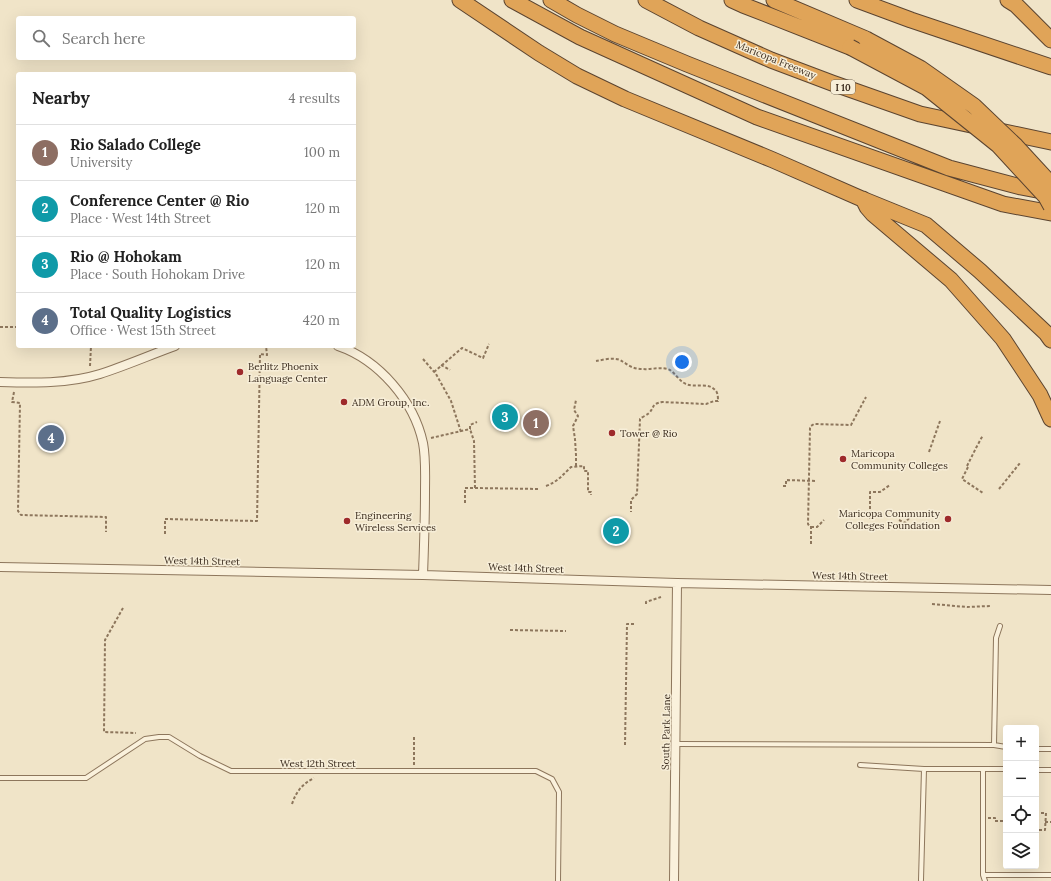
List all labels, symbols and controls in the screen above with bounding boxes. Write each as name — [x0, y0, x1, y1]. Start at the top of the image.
search box — [16, 16, 356, 60]
icon: search — [30, 27, 52, 49]
text: Search here — [62, 29, 145, 48]
street label: Maricopa Freeway — [734, 38, 819, 82]
road number: I 10 — [831, 80, 855, 94]
text: Nearby — [32, 87, 90, 109]
text: 4 results — [289, 90, 340, 107]
text: Rio Salado College — [70, 135, 201, 154]
text: 1 — [42, 144, 48, 161]
text: 100 m — [304, 144, 340, 161]
text: University — [70, 154, 132, 171]
text: Conference Center @ Rio — [70, 191, 249, 210]
text: 2 — [42, 200, 48, 217]
text: 120 m — [305, 200, 340, 217]
text: Place · West 14th Street — [70, 210, 211, 227]
text: Rio @ Hohokam — [70, 247, 182, 266]
text: 3 — [41, 256, 49, 273]
text: 120 m — [305, 256, 340, 273]
text: Place · South Hohokam Drive — [70, 266, 245, 283]
text: Total Quality Logistics — [70, 303, 231, 322]
text: 4 — [41, 312, 49, 329]
text: 420 m — [303, 312, 340, 329]
text: Office · West 15th Street — [70, 322, 216, 339]
your location — [672, 352, 692, 372]
place label: Berlitz Phoenix Language Center — [248, 360, 328, 385]
marker: Berlitz Phoenix Language Center — [235, 367, 245, 377]
place label: ADM Group, Inc. — [351, 396, 429, 409]
marker: ADM Group, Inc. — [339, 397, 349, 407]
pin: 3 — [492, 402, 518, 432]
pin: 1 — [523, 408, 549, 438]
pin: 4 — [38, 423, 64, 453]
place label: Tower @ Rio — [620, 427, 678, 440]
marker: Tower @ Rio — [607, 428, 617, 438]
place label: Maricopa Community Colleges — [851, 447, 948, 472]
marker: Maricopa Community Colleges — [838, 454, 848, 464]
place label: Maricopa Community Colleges Foundation — [839, 507, 941, 532]
place label: Engineering Wireless Services — [355, 509, 436, 534]
marker: Maricopa Community Colleges Foundation — [943, 514, 953, 524]
marker: Engineering Wireless Services — [342, 516, 352, 526]
pin: 2 — [603, 516, 629, 546]
street label: West 14th Street — [164, 554, 240, 568]
street label: West 14th Street — [488, 560, 564, 576]
street label: West 14th Street — [812, 569, 888, 583]
street label: South Park Lane — [659, 693, 673, 770]
map controls — [1003, 725, 1039, 869]
button: + — [1003, 725, 1039, 761]
street label: West 12th Street — [280, 757, 356, 770]
button: − — [1003, 761, 1039, 797]
button: locate — [1003, 797, 1039, 833]
button: layers — [1003, 833, 1039, 869]

